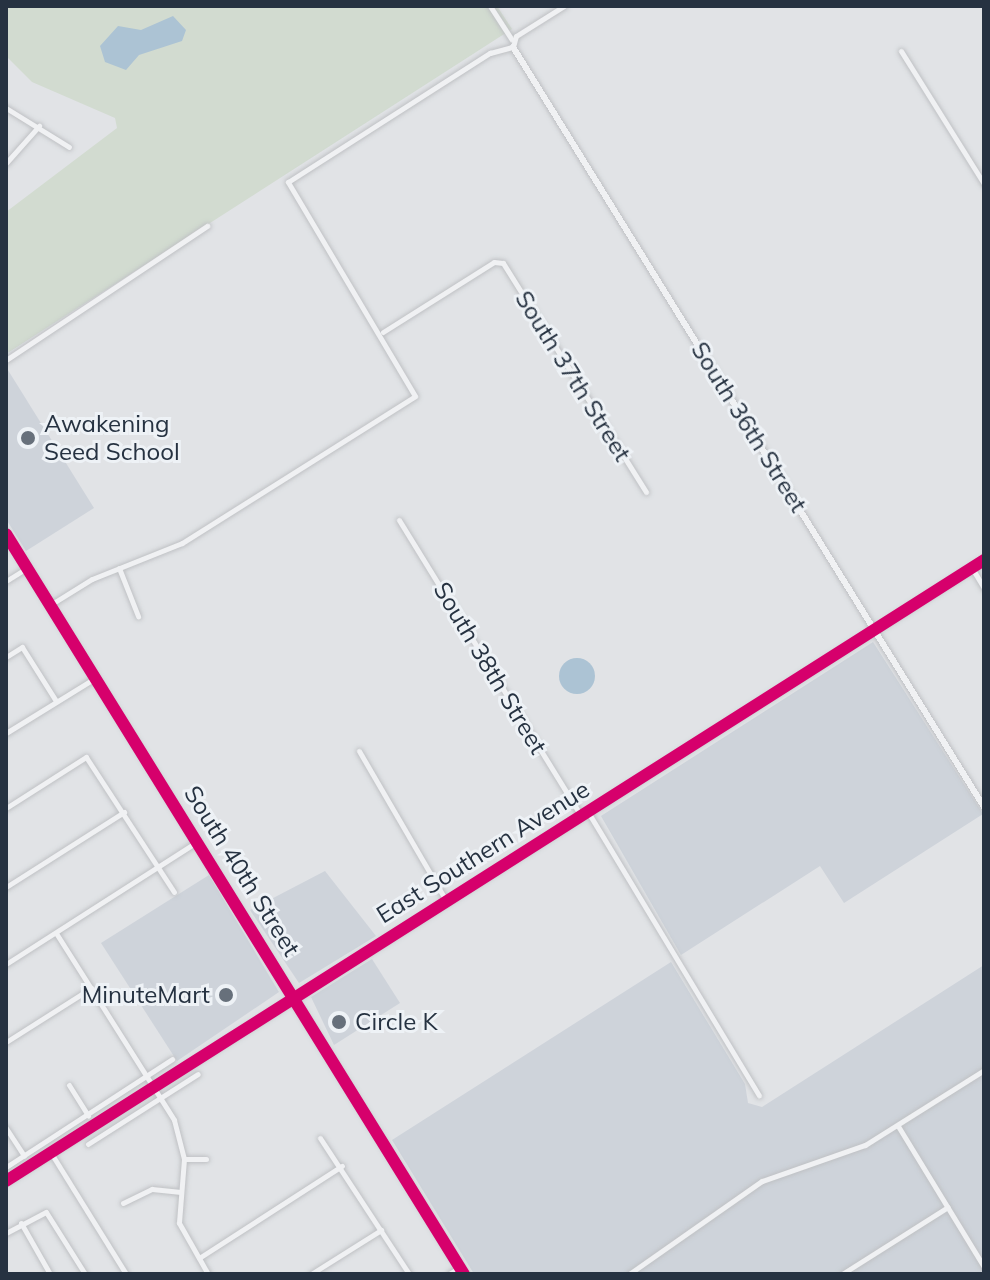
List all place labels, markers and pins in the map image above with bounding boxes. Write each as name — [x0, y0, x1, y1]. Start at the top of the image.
place label: Awakening Seed School — [44, 410, 180, 466]
marker: Awakening Seed School — [19, 429, 37, 447]
place label: MinuteMart — [82, 981, 210, 1009]
marker: MinuteMart — [217, 986, 235, 1004]
place label: Circle K — [355, 1008, 438, 1036]
marker: Circle K — [330, 1013, 348, 1031]

